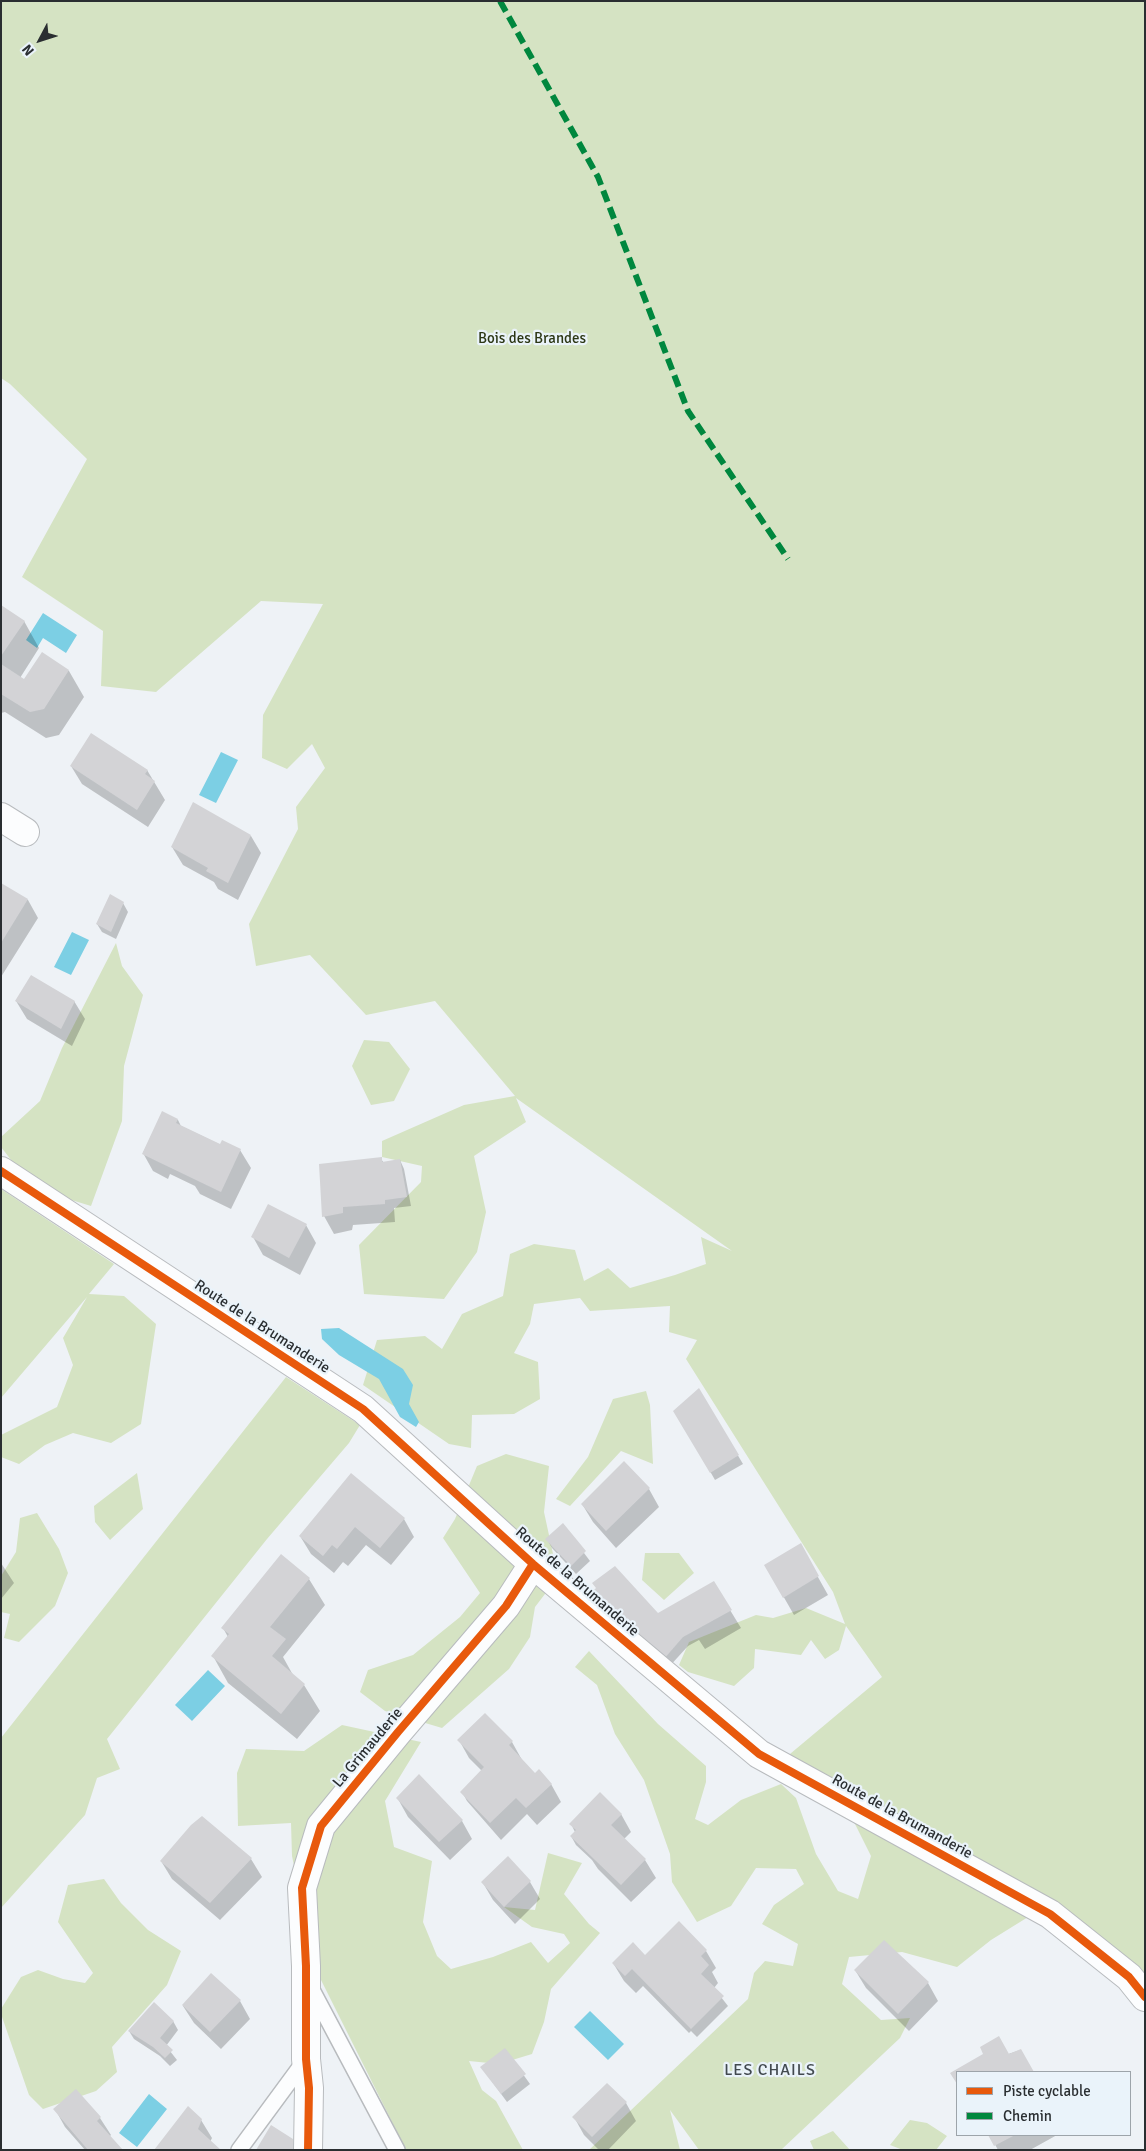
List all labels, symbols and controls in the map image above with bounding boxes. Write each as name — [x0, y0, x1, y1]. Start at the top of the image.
north arrow — [15, 15, 65, 65]
text: N — [18, 41, 38, 59]
park label: Bois des Brandes — [478, 330, 586, 348]
street label: Route de la Brumanderie — [191, 1276, 333, 1378]
street label: Route de la Brumanderie — [511, 1523, 643, 1641]
street label: La Grimauderie — [329, 1704, 407, 1792]
street label: Route de la Brumanderie — [829, 1771, 975, 1863]
district label: LES CHAILS — [723, 2061, 817, 2081]
legend — [956, 2071, 1131, 2136]
text: Piste cyclable — [1003, 2082, 1091, 2100]
text: Chemin — [1003, 2107, 1052, 2125]

